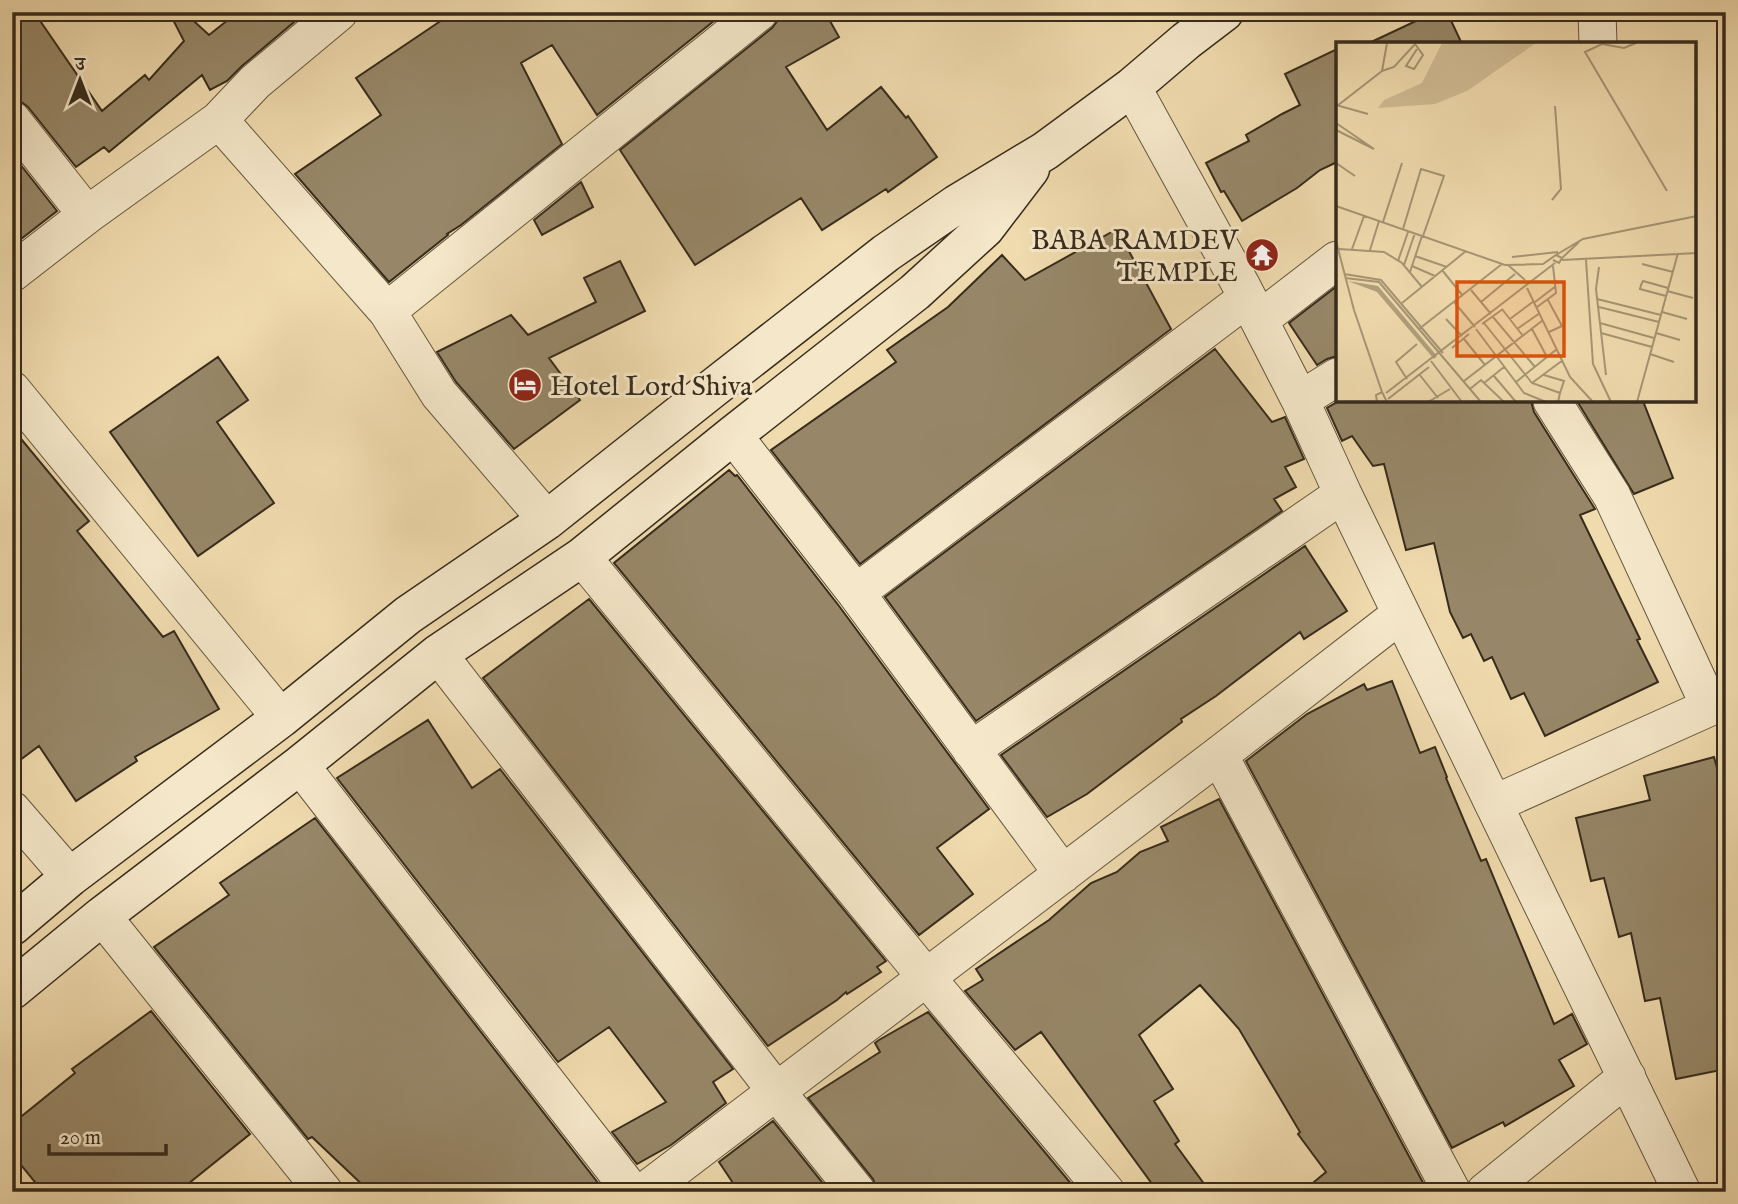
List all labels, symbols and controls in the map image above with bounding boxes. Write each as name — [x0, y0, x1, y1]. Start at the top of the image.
inset map — [1336, 42, 1696, 402]
north arrow — [46, 46, 116, 116]
text: उ — [73, 53, 86, 77]
place label: BABA RAMDEV TEMPLE — [1031, 224, 1240, 291]
temple icon: BABA RAMDEV TEMPLE — [1243, 236, 1281, 274]
hotel icon: Hotel Lord Shiva — [506, 366, 544, 404]
place label: Hotel Lord Shiva — [550, 370, 753, 405]
scale bar — [49, 1113, 166, 1157]
text: 20 m — [60, 1125, 101, 1152]

